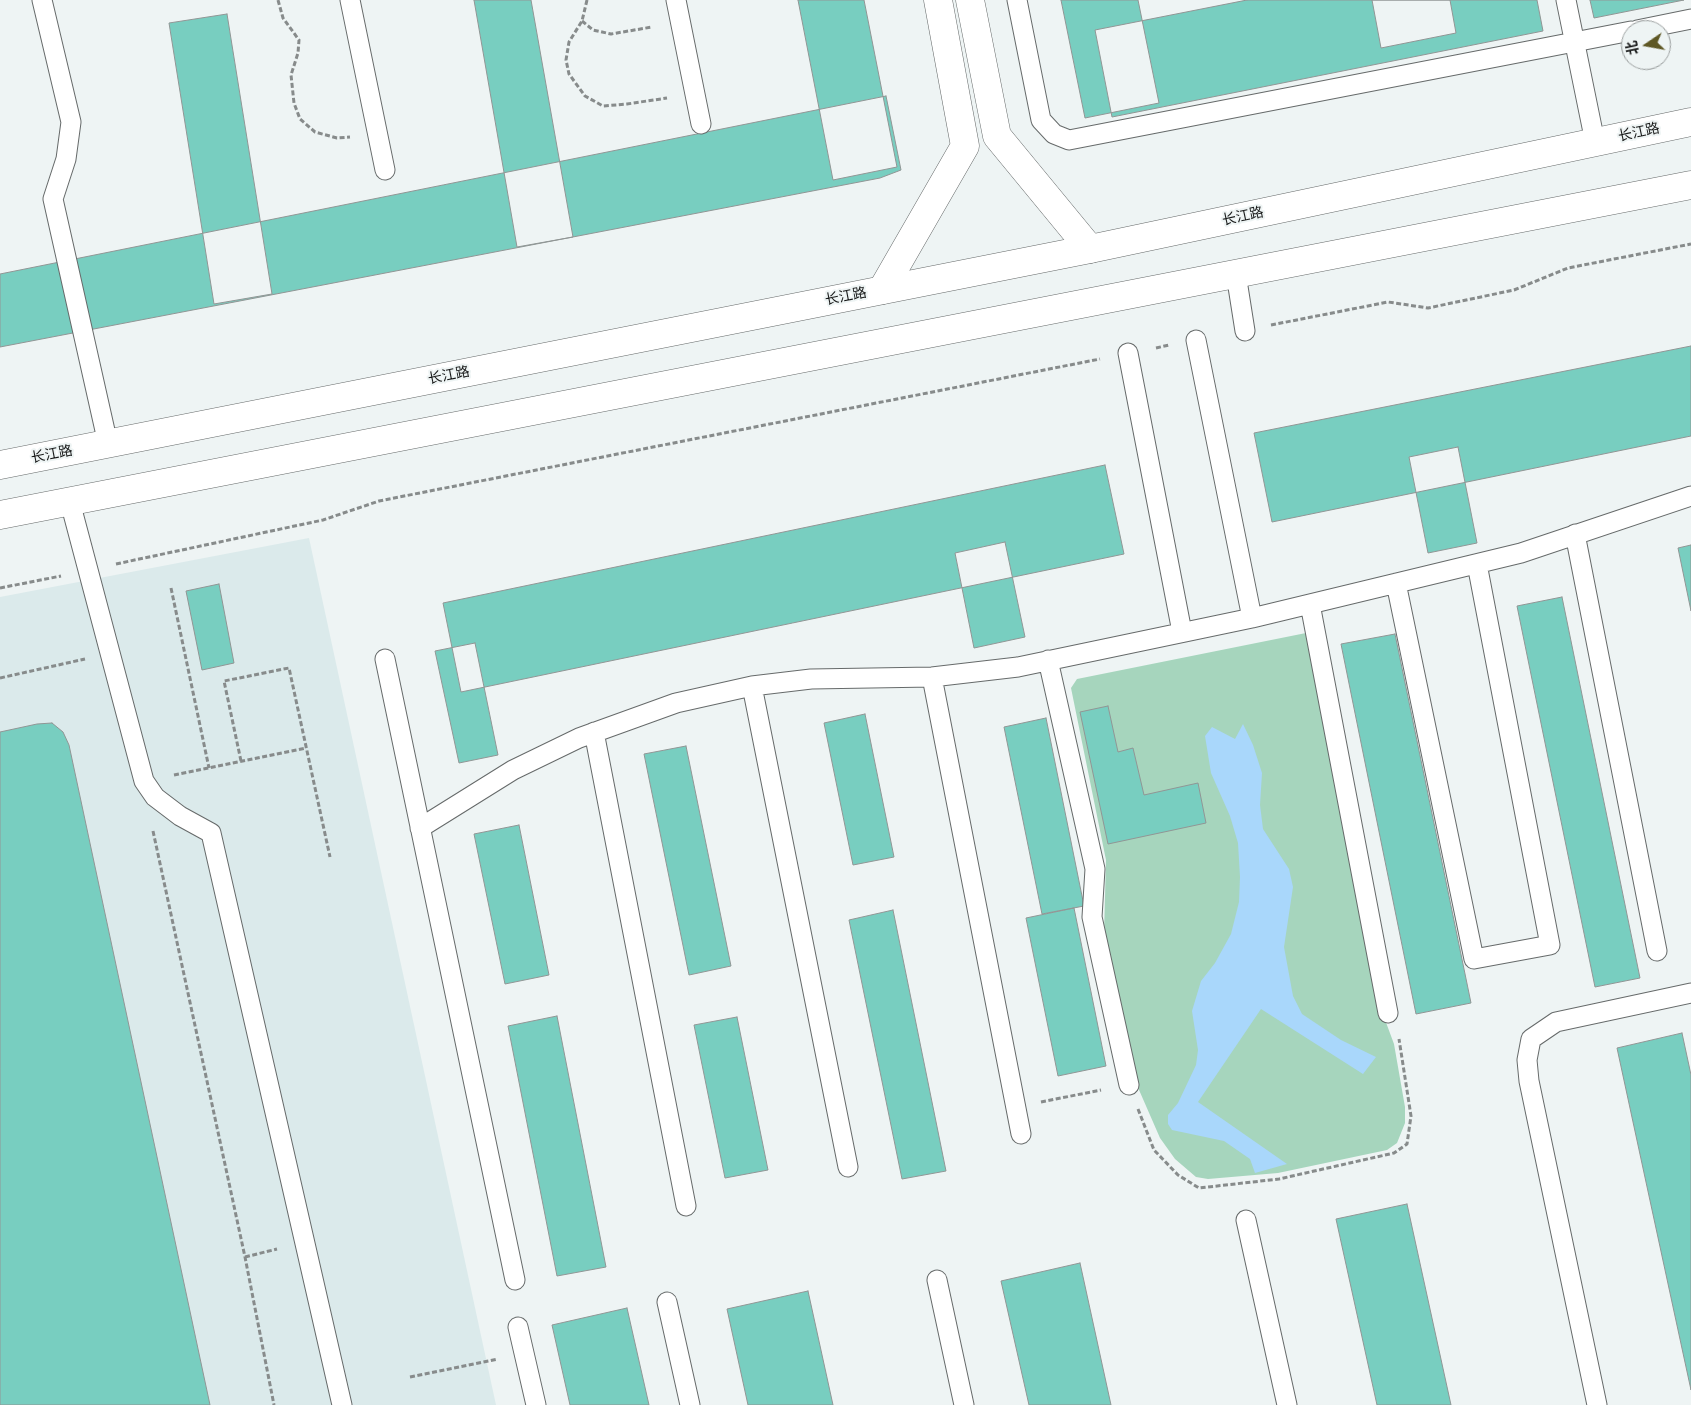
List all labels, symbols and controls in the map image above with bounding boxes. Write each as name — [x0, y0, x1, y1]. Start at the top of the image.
north arrow — [1621, 20, 1671, 70]
text: 北 — [1623, 39, 1642, 56]
street label: 长江路 — [1617, 120, 1661, 146]
street label: 长江路 — [1221, 204, 1265, 230]
street label: 长江路 — [824, 285, 868, 309]
street label: 长江路 — [427, 364, 471, 388]
street label: 长江路 — [30, 443, 74, 467]

